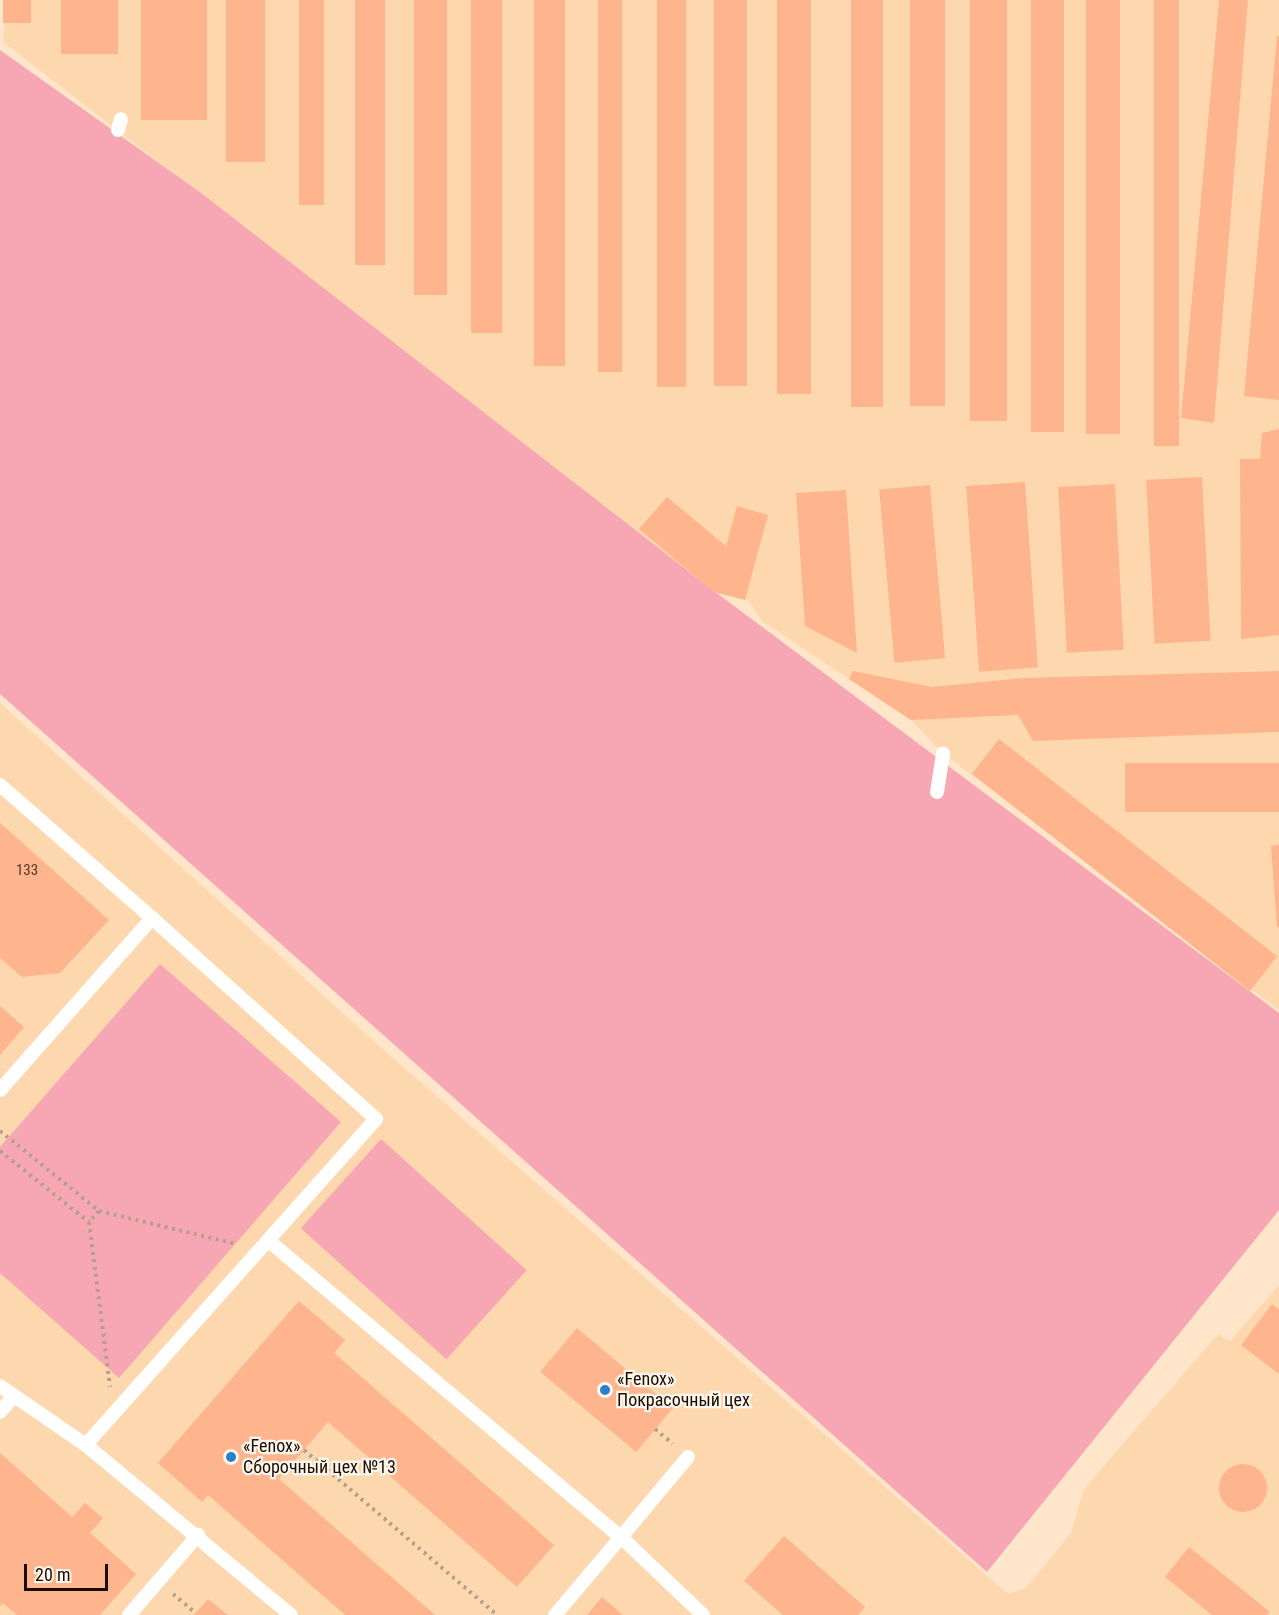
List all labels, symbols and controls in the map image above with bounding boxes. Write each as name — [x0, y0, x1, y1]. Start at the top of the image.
house number: 133 — [16, 862, 38, 880]
place label: «Fenox» Покрасочный цех — [617, 1369, 750, 1412]
marker: «Fenox» Покрасочный цех — [598, 1383, 612, 1397]
place label: «Fenox» Сборочный цех №13 — [243, 1436, 396, 1478]
marker: «Fenox» Сборочный цех №13 — [224, 1450, 238, 1464]
scale bar — [27, 1552, 111, 1590]
text: 20 m — [35, 1564, 70, 1585]

